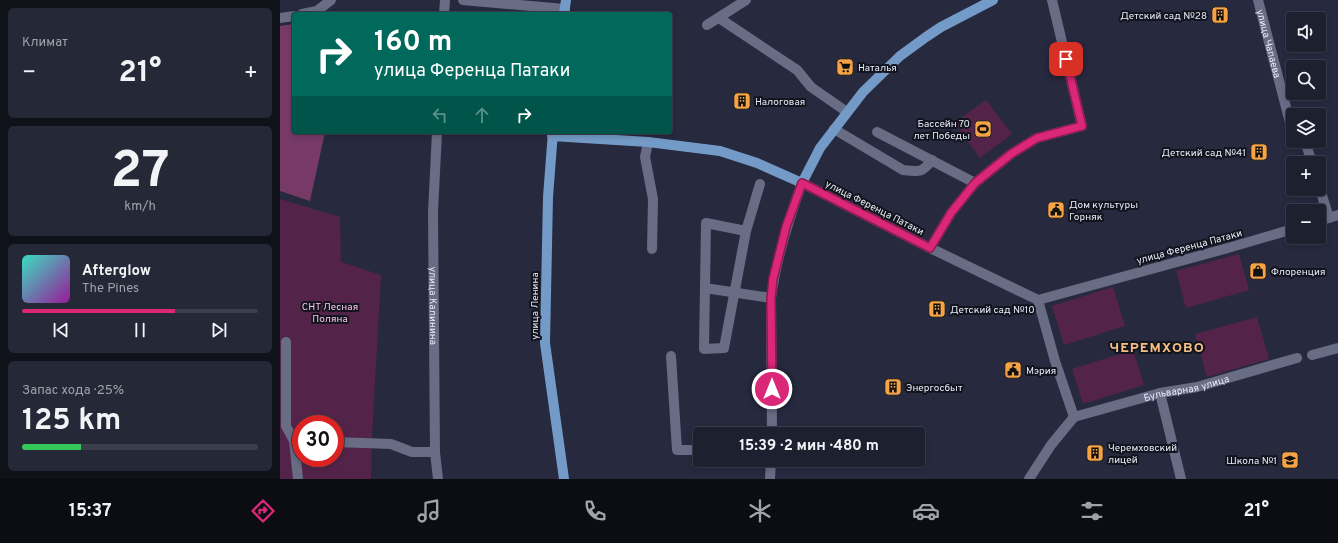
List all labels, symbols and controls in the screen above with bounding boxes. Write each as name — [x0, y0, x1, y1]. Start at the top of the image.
building icon: Детский сад №28 — [1210, 5, 1230, 25]
street label: улица Чапаева — [1253, 8, 1283, 80]
place label: Детский сад №28 — [1120, 10, 1207, 23]
map controls — [1286, 12, 1326, 244]
button: sound — [1286, 12, 1326, 52]
text: 160 m — [374, 25, 452, 61]
icon: right — [308, 28, 360, 80]
text: Климат — [22, 35, 68, 51]
pin — [1049, 42, 1083, 76]
icon: arrive — [1055, 48, 1077, 70]
text: 21° — [119, 55, 161, 92]
supermarket icon: Наталья — [835, 57, 855, 77]
text: − — [22, 60, 36, 87]
text: + — [244, 60, 258, 87]
text: улица Ференца Патаки — [374, 60, 570, 83]
button: search — [1286, 60, 1326, 100]
place label: Наталья — [858, 62, 897, 75]
building icon: Налоговая — [732, 91, 752, 111]
place label: Налоговая — [755, 96, 805, 109]
icon: left — [429, 104, 451, 126]
icon: ahead — [471, 104, 493, 126]
icon: right — [513, 104, 535, 126]
button: layers — [1286, 108, 1326, 148]
place label: Бассейн 70 лет Победы — [913, 118, 970, 143]
sports icon: Бассейн 70 лет Победы — [973, 119, 993, 139]
text: 27 — [110, 140, 170, 206]
building icon: Детский сад №41 — [1249, 142, 1269, 162]
place label: Детский сад №41 — [1161, 147, 1246, 160]
button: + — [1286, 156, 1326, 196]
street label: улица Ференца Патаки — [823, 178, 926, 239]
text: km/h — [124, 199, 156, 215]
place label: Дом культуры Горняк — [1069, 199, 1138, 224]
public building icon: Дом культуры Горняк — [1046, 200, 1066, 220]
button: − — [1286, 204, 1326, 244]
street label: улица Ференца Патаки — [1135, 227, 1244, 268]
shop icon: Флоренция — [1248, 261, 1268, 281]
text: Afterglow — [82, 262, 151, 281]
place label: Флоренция — [1271, 266, 1325, 279]
street label: улица Калинина — [425, 267, 439, 345]
street label: улица Ленина — [529, 272, 542, 340]
text: The Pines — [82, 281, 139, 297]
building icon: Детский сад №10 — [927, 299, 947, 319]
park label: СНТ Лесная Поляна — [302, 301, 358, 326]
place label: Детский сад №10 — [950, 304, 1035, 317]
icon: previous — [50, 319, 72, 341]
icon: pause — [129, 319, 151, 341]
icon: next — [208, 319, 230, 341]
district label: ЧЕРЕМХОВО — [1109, 340, 1205, 357]
public building icon: Мэрия — [1003, 360, 1023, 380]
place label: Мэрия — [1026, 365, 1056, 378]
position arrow — [751, 368, 793, 410]
street label: Бульварная улица — [1142, 373, 1231, 405]
building icon: Энергосбыт — [883, 377, 903, 397]
place label: Энергосбыт — [906, 382, 963, 395]
text: Запас хода · 25% — [22, 383, 124, 399]
text: 125 km — [22, 403, 121, 440]
speed limit sign: 30 — [292, 415, 344, 467]
text: 15:39 · 2 мин · 480 m — [739, 437, 879, 456]
place label: Черемховский лицей — [1108, 442, 1177, 467]
building icon: Черемховский лицей — [1085, 443, 1105, 463]
school or university icon: Школа №1 — [1280, 450, 1300, 470]
place label: Школа №1 — [1226, 455, 1277, 468]
icon: directions — [249, 497, 277, 525]
icon: music — [415, 497, 443, 525]
icon: phone — [581, 497, 609, 525]
icon: climate — [746, 497, 774, 525]
icon: car — [912, 497, 940, 525]
icon: filters — [1078, 497, 1106, 525]
text: 15:37 — [69, 500, 112, 523]
text: 21° — [1243, 500, 1269, 523]

